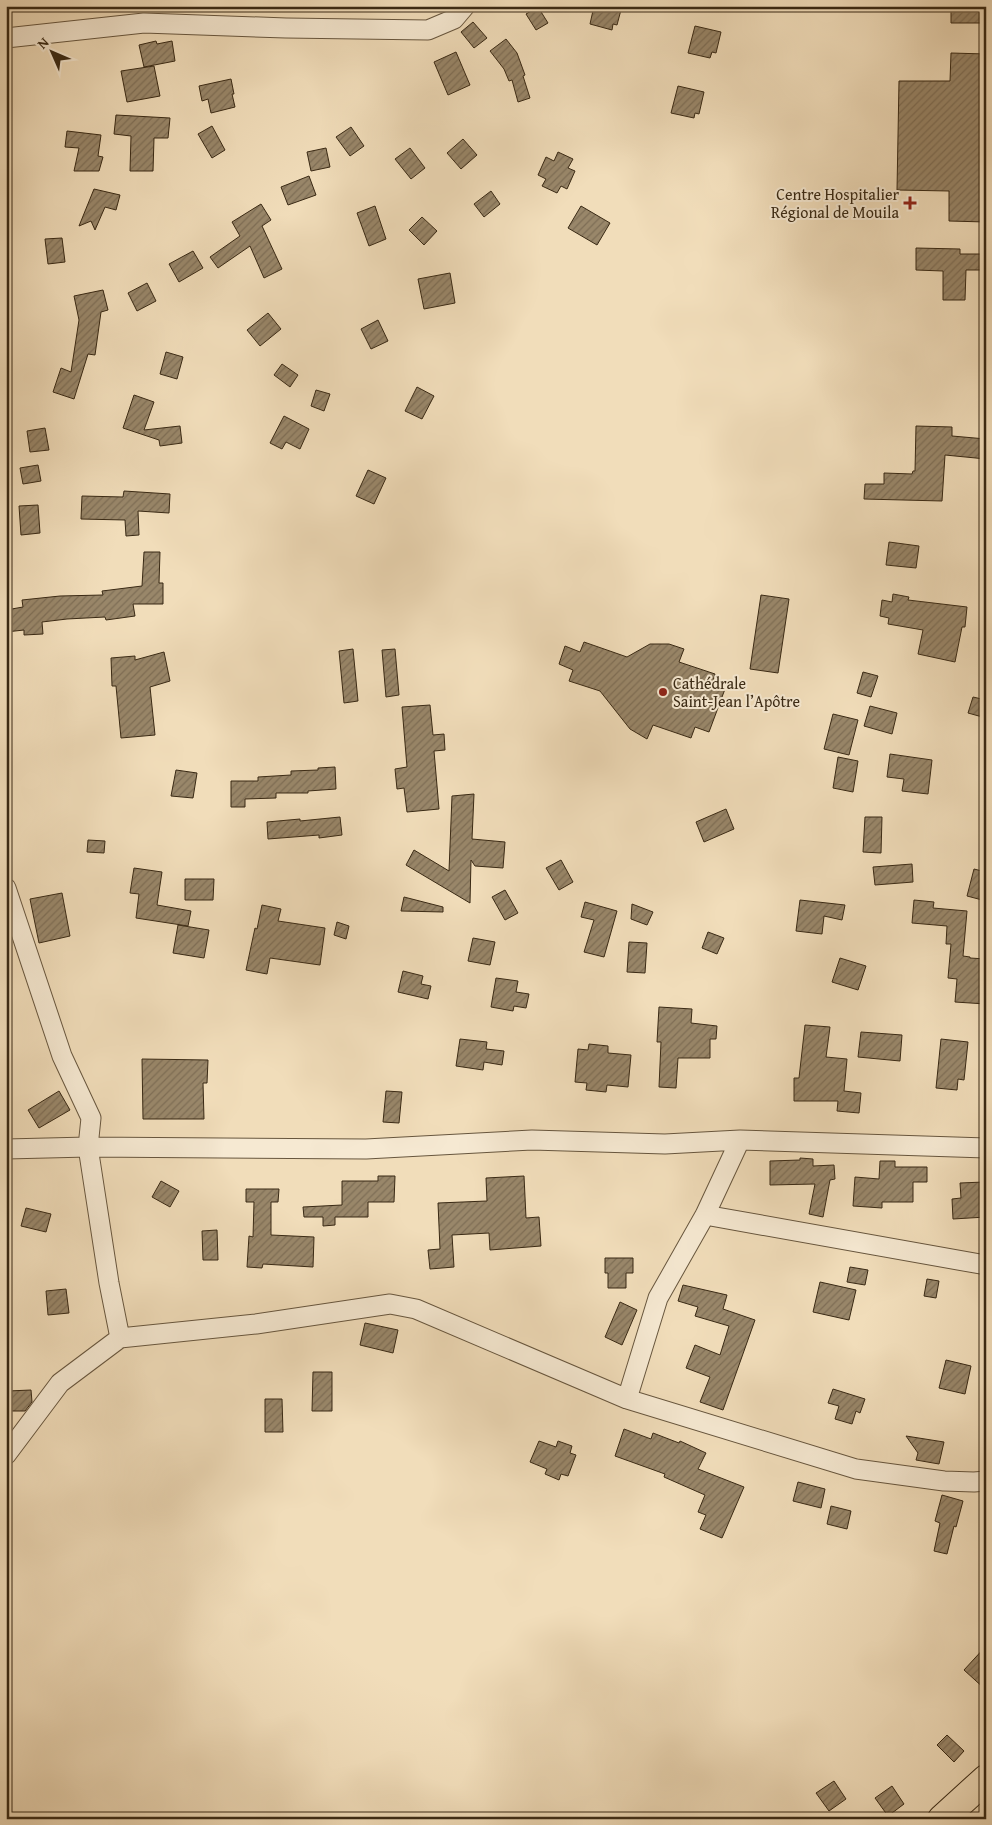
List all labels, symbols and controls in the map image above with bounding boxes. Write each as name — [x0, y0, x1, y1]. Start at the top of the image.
north arrow — [28, 28, 78, 78]
text: N — [32, 32, 54, 53]
place label: Centre Hospitalier Régional de Mouila — [771, 182, 899, 224]
marker: Centre Hospitalier Régional de Mouila — [903, 196, 917, 210]
place label: Cathédrale Saint-Jean l’Apôtre — [673, 671, 800, 713]
marker: Cathédrale Saint-Jean l’Apôtre — [657, 686, 669, 698]

